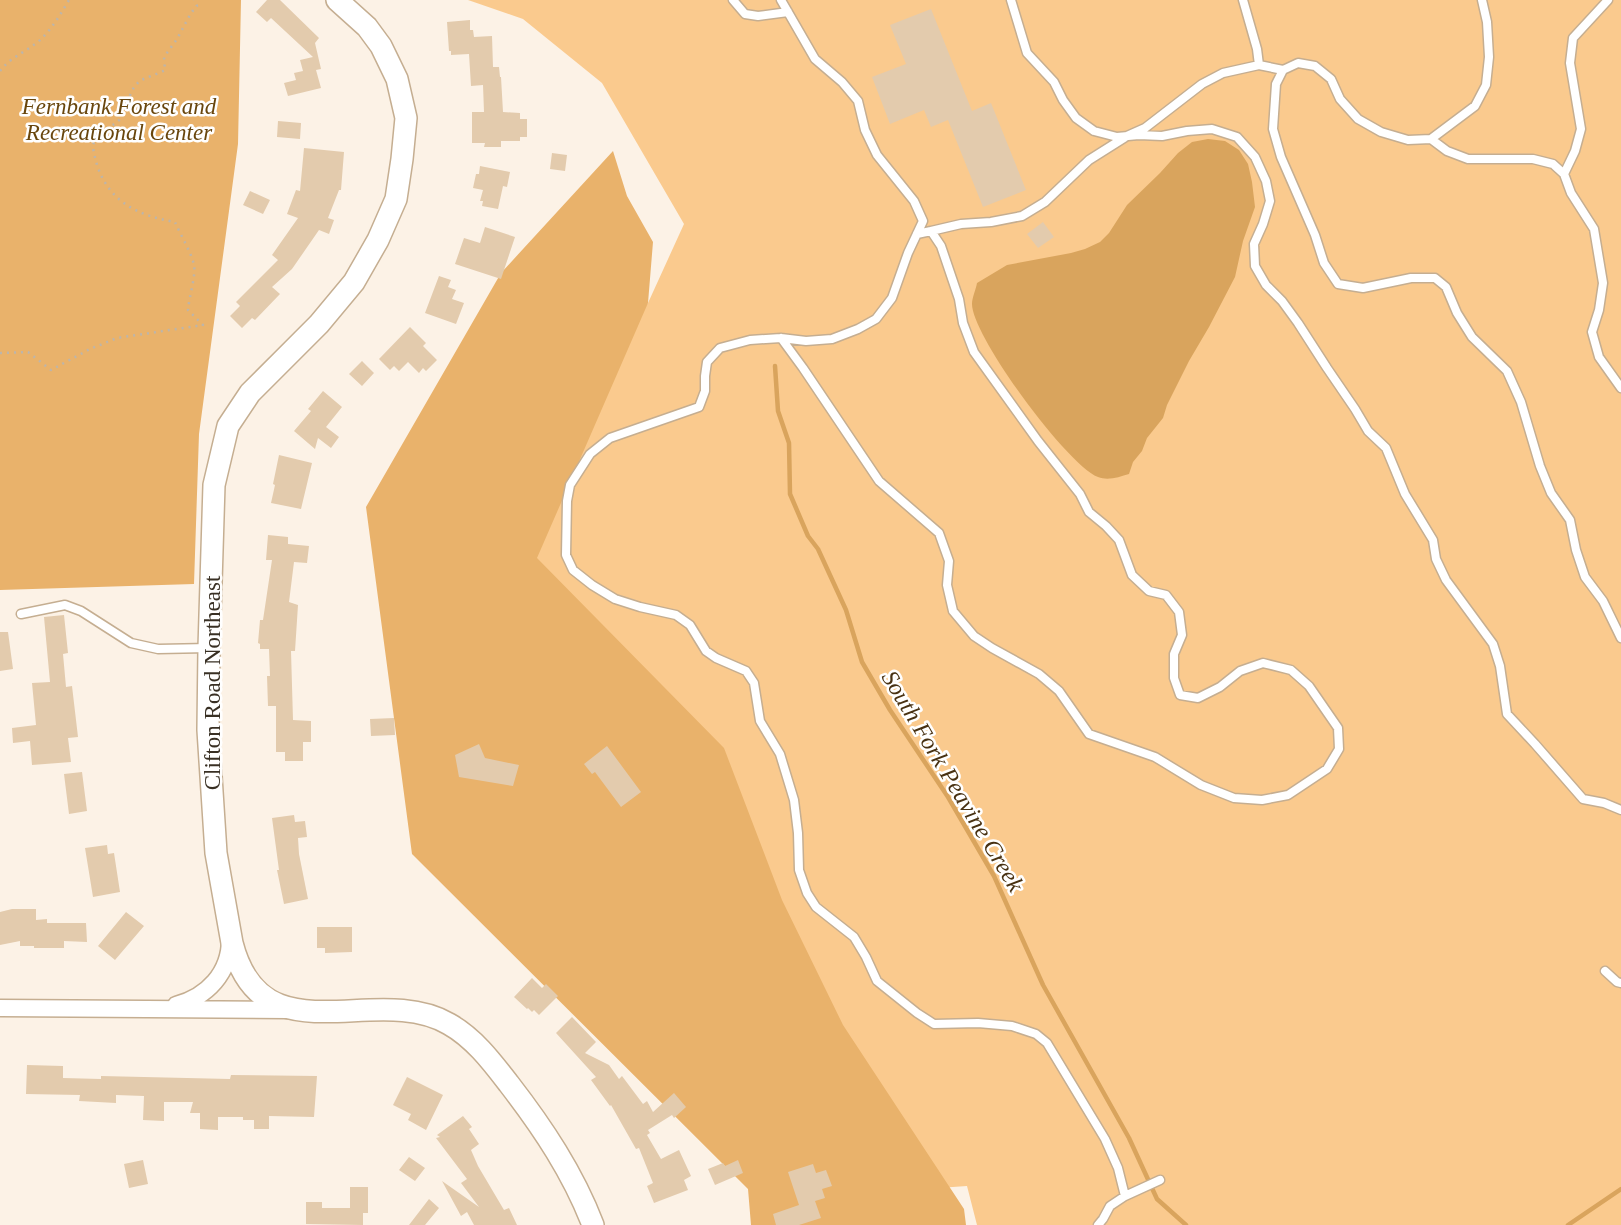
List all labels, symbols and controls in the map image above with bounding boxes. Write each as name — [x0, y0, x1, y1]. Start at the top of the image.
park label: Fernbank Forest and Recreational Center — [21, 94, 217, 145]
street label: Clifton Road Northeast — [200, 575, 225, 790]
water label: South Fork Peavine Creek — [877, 666, 1029, 896]

